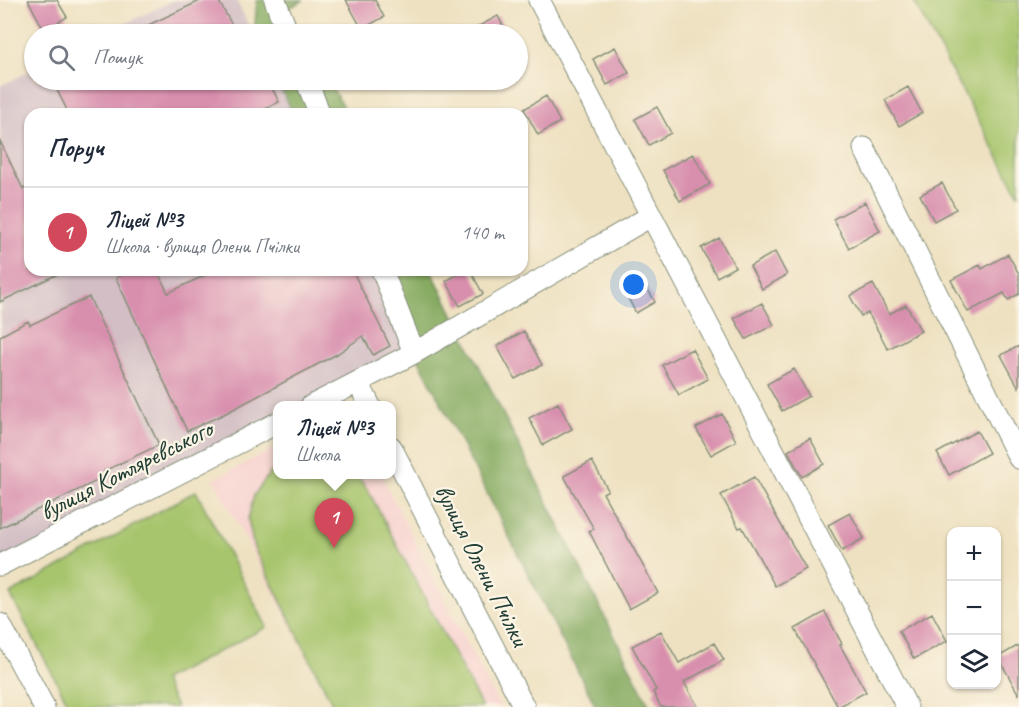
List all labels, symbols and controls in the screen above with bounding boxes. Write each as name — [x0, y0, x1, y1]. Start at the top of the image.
search box — [24, 24, 528, 90]
icon: search — [45, 41, 78, 74]
text: Пошук — [93, 43, 142, 71]
text: Поруч — [48, 131, 104, 164]
text: Ліцей №3 — [105, 206, 183, 234]
text: 1 — [63, 220, 72, 245]
text: 140 m — [461, 220, 504, 245]
text: Школа · вулиця Олени Пчілки — [105, 234, 299, 259]
your location — [619, 270, 648, 299]
popup — [273, 401, 396, 479]
street label: вулиця Котляревського — [34, 411, 221, 528]
text: Ліцей №3 — [296, 414, 373, 442]
text: Школа — [296, 442, 340, 467]
street label: вулиця Олени Пчілки — [427, 478, 538, 653]
pin: 1 — [314, 498, 354, 548]
map controls — [947, 527, 1001, 689]
button: + — [947, 527, 1001, 581]
button: − — [947, 581, 1001, 635]
button: layers — [947, 635, 1001, 689]

